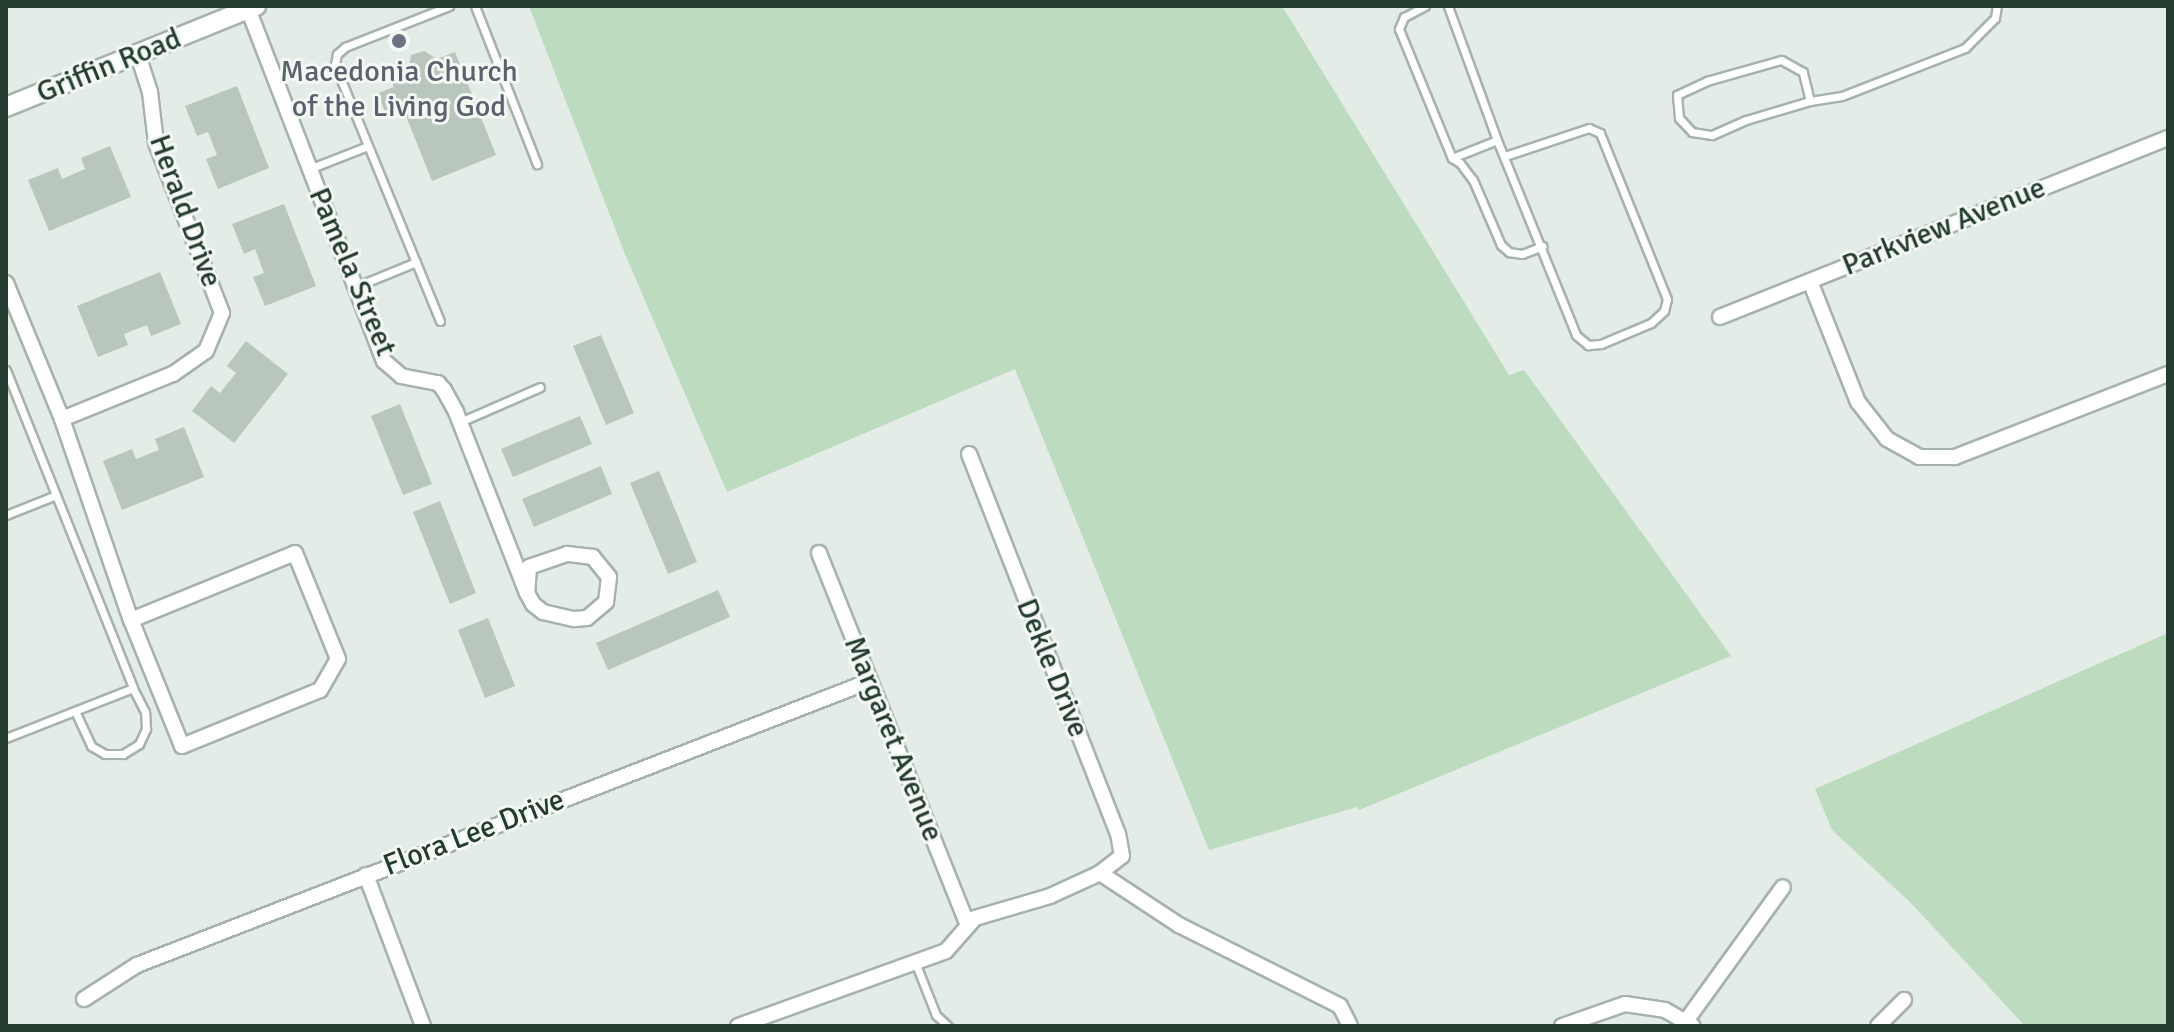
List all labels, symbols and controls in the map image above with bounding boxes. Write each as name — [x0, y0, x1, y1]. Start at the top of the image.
street label: Griffin Road — [32, 21, 186, 111]
marker: Macedonia Church of the Living God — [390, 32, 408, 50]
place label: Macedonia Church of the Living God — [280, 54, 518, 124]
street label: Herald Drive — [141, 130, 229, 292]
street label: Parkview Avenue — [1837, 170, 2051, 284]
street label: Pamela Street — [300, 182, 404, 362]
street label: Dekle Drive — [1008, 593, 1096, 743]
street label: Margaret Avenue — [836, 631, 950, 847]
street label: Flora Lee Drive — [378, 782, 570, 884]

